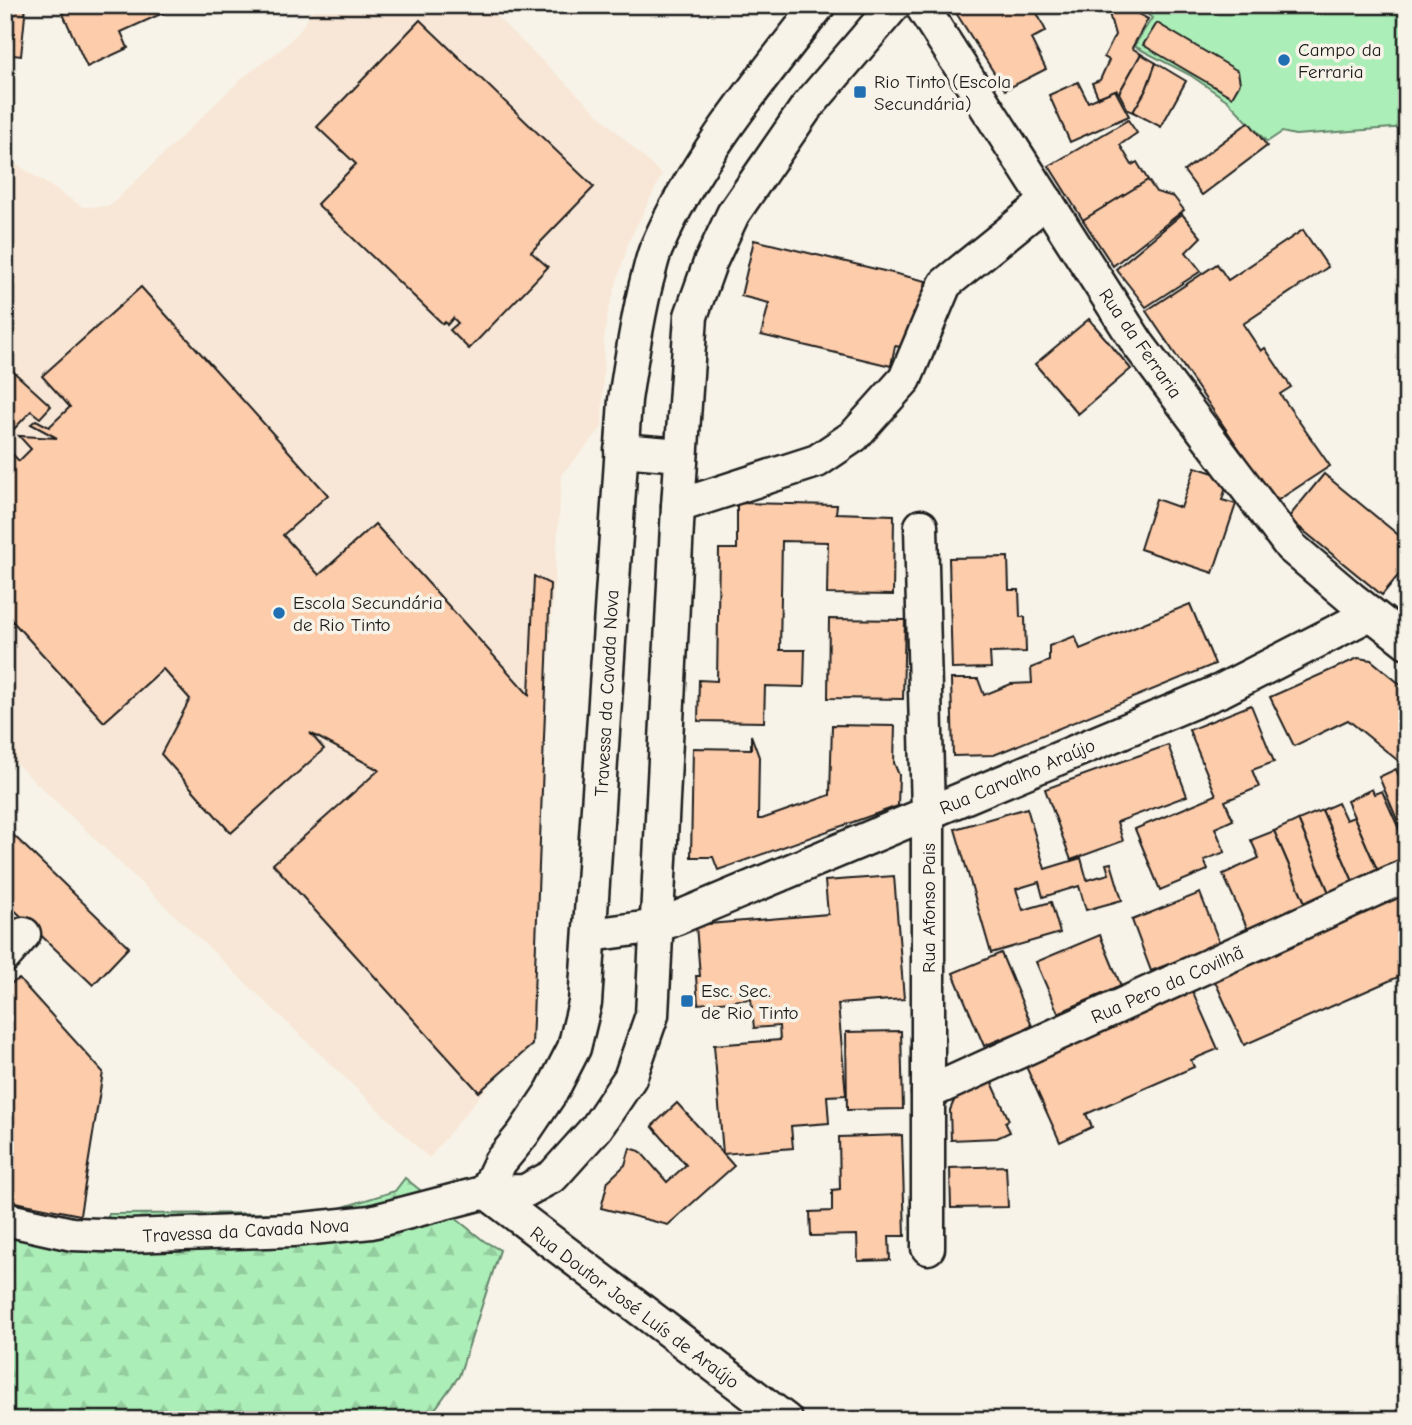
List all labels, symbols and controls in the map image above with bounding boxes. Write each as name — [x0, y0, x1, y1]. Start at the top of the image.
place label: Campo da Ferraria — [1298, 39, 1382, 83]
marker: Campo da Ferraria — [1276, 52, 1292, 68]
place label: Rio Tinto (Escola Secundária) — [874, 71, 1011, 115]
marker: Rio Tinto (Escola Secundária) — [852, 84, 868, 100]
street label: Rua da Ferraria — [1094, 284, 1186, 403]
street label: Travessa da Cavada Nova — [591, 589, 623, 797]
place label: Escola Secundária de Rio Tinto — [293, 592, 443, 636]
marker: Escola Secundária de Rio Tinto — [271, 605, 287, 621]
street label: Rua Carvalho Araújo — [936, 734, 1098, 820]
street label: Rua Afonso Pais — [918, 843, 940, 973]
street label: Rua Pero da Covilhã — [1088, 941, 1247, 1028]
place label: Esc. Sec. de Rio Tinto — [701, 980, 799, 1024]
marker: Esc. Sec. de Rio Tinto — [679, 993, 695, 1009]
street label: Travessa da Cavada Nova — [142, 1215, 350, 1247]
street label: Rua Doutor José Luís de Araújo — [526, 1222, 743, 1394]

